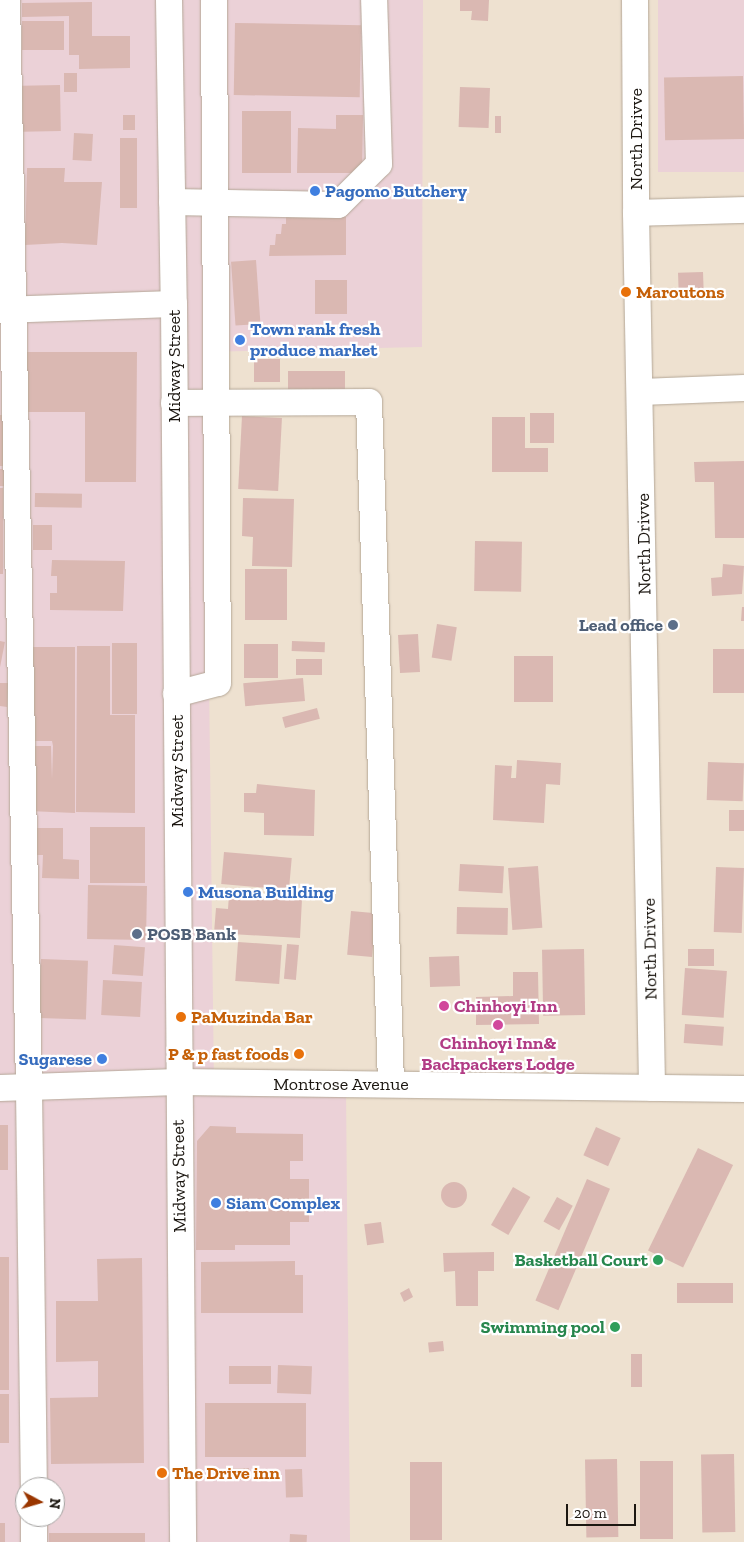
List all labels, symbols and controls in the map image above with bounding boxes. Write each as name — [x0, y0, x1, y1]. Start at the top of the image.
street label: North Drivve — [625, 88, 647, 190]
place label: Pagomo Butchery — [325, 180, 467, 202]
marker: Pagomo Butchery — [309, 185, 321, 197]
place label: Maroutons — [636, 281, 725, 303]
marker: Maroutons — [620, 286, 632, 298]
street label: Midway Street — [163, 309, 185, 423]
place label: Town rank fresh produce market — [250, 319, 380, 362]
marker: Town rank fresh produce market — [234, 334, 246, 346]
street label: North Drivve — [632, 493, 656, 595]
place label: Lead office — [579, 614, 663, 636]
marker: Lead office — [667, 619, 679, 631]
street label: Midway Street — [166, 714, 188, 828]
place label: Musona Building — [198, 881, 334, 903]
marker: Musona Building — [182, 886, 194, 898]
street label: North Drivve — [638, 898, 662, 1000]
place label: POSB Bank — [147, 923, 236, 945]
marker: POSB Bank — [131, 928, 143, 940]
place label: Chinhoyi Inn — [454, 995, 558, 1017]
marker: Chinhoyi Inn — [438, 1000, 450, 1012]
place label: PaMuzinda Bar — [191, 1006, 313, 1028]
marker: PaMuzinda Bar — [175, 1011, 187, 1023]
marker: Chinhoyi Inn& Backpackers Lodge — [492, 1019, 504, 1031]
place label: Chinhoyi Inn& Backpackers Lodge — [421, 1033, 575, 1076]
place label: P & p fast foods — [168, 1043, 289, 1065]
place label: Sugarese — [19, 1048, 92, 1070]
marker: P & p fast foods — [293, 1048, 305, 1060]
marker: Sugarese — [96, 1053, 108, 1065]
street label: Montrose Avenue — [273, 1073, 409, 1095]
street label: Midway Street — [167, 1119, 191, 1233]
place label: Siam Complex — [226, 1192, 340, 1214]
marker: Siam Complex — [210, 1197, 222, 1209]
place label: Basketball Court — [514, 1249, 648, 1271]
marker: Basketball Court — [652, 1254, 664, 1266]
place label: Swimming pool — [481, 1316, 605, 1338]
marker: Swimming pool — [609, 1321, 621, 1333]
place label: The Drive inn — [172, 1462, 280, 1484]
marker: The Drive inn — [156, 1467, 168, 1479]
north arrow — [15, 1477, 65, 1527]
scale bar — [569, 1494, 639, 1526]
text: N — [45, 1497, 63, 1510]
text: 20 m — [574, 1504, 607, 1522]

